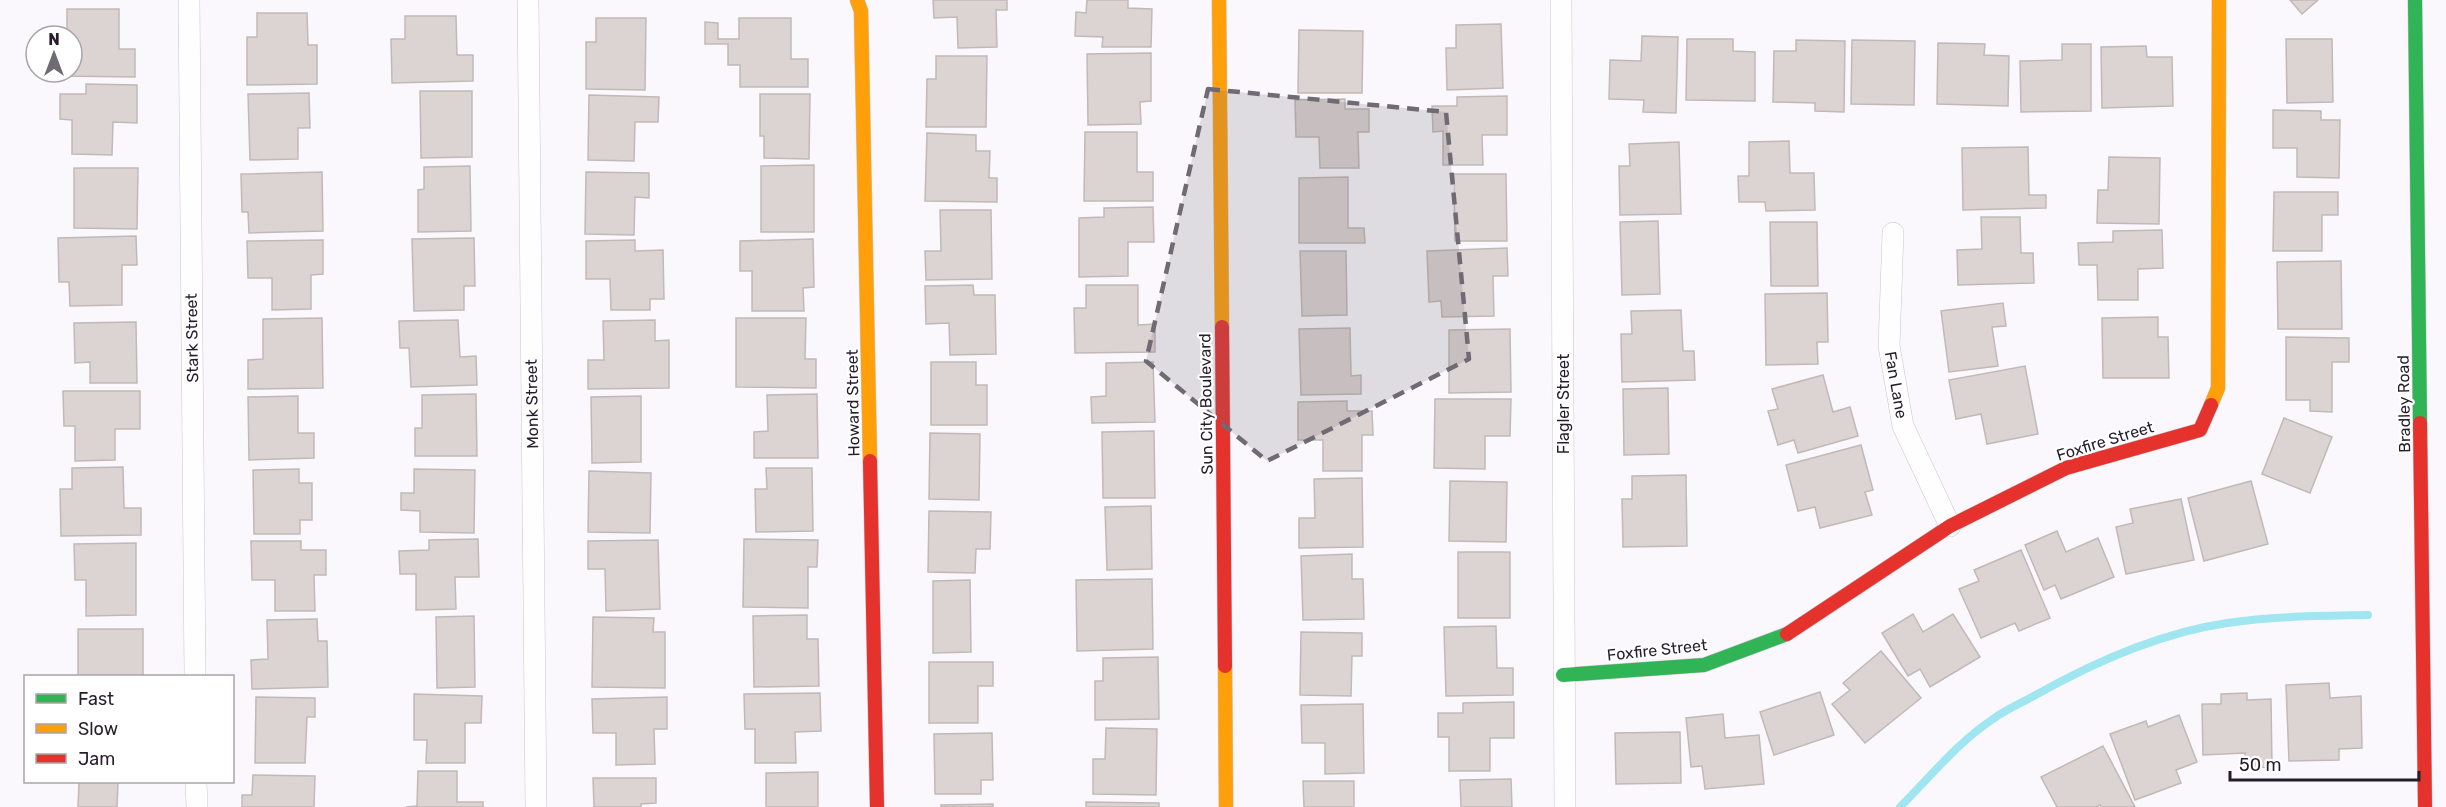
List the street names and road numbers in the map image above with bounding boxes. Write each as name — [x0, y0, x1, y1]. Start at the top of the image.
street label: Stark Street — [182, 293, 202, 383]
street label: Sun City Boulevard — [1195, 333, 1217, 475]
street label: Howard Street — [843, 349, 863, 457]
street label: Fan Lane — [1881, 350, 1911, 420]
street label: Flagler Street — [1554, 354, 1573, 454]
street label: Bradley Road — [2394, 355, 2414, 453]
street label: Monk Street — [522, 359, 542, 449]
street label: Foxfire Street — [2054, 417, 2156, 465]
street label: Foxfire Street — [1606, 635, 1708, 665]

